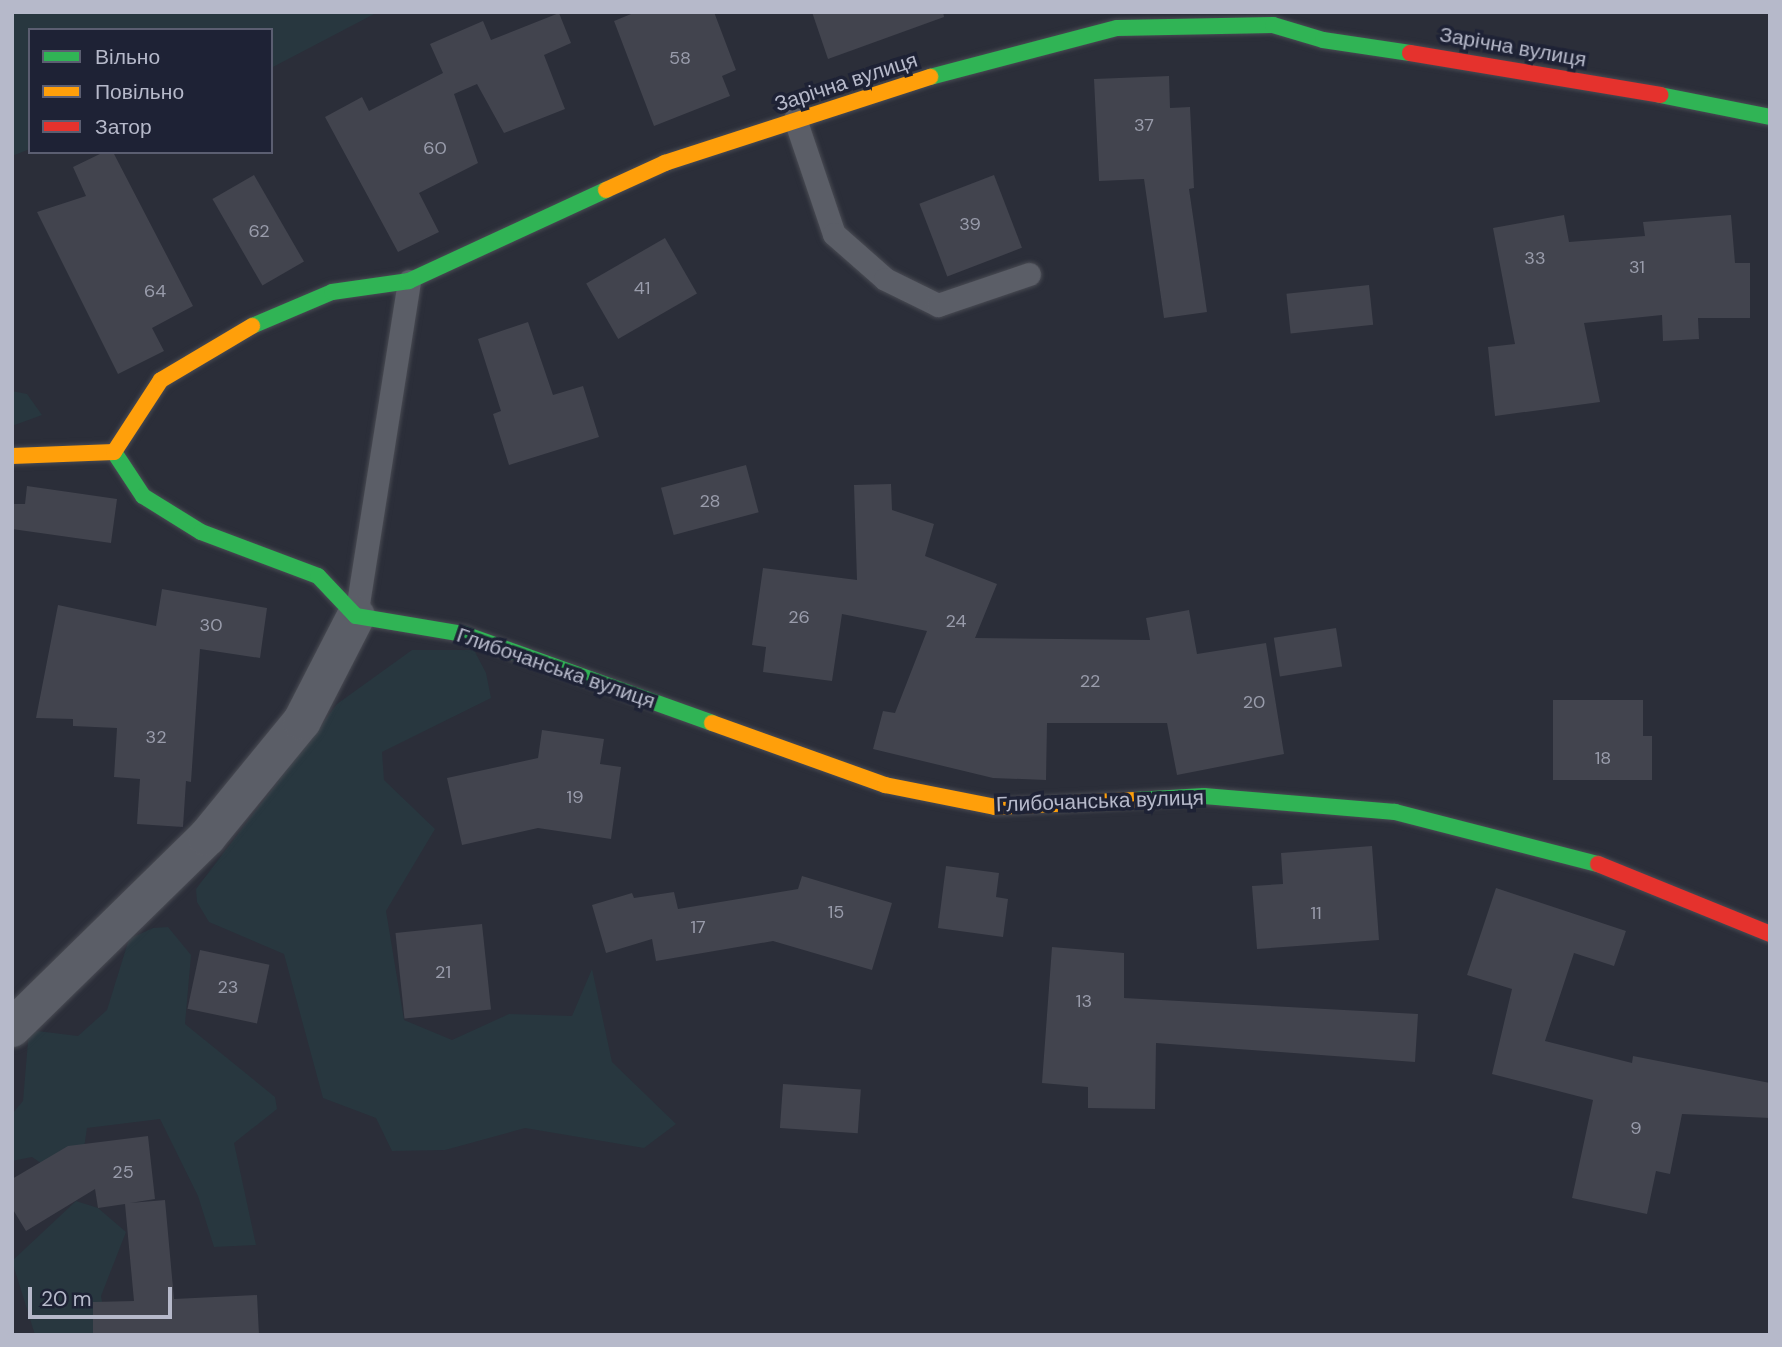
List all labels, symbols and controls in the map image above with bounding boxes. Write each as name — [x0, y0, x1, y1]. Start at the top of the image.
street label: Зарічна вулиця — [1438, 22, 1588, 72]
legend — [28, 28, 273, 154]
text: Вільно — [95, 43, 160, 71]
house number: 58 — [669, 47, 691, 69]
street label: Зарічна вулиця — [771, 47, 921, 117]
text: Повільно — [95, 78, 184, 106]
text: Затор — [95, 113, 152, 141]
house number: 37 — [1134, 114, 1154, 136]
house number: 60 — [423, 137, 447, 159]
house number: 39 — [959, 213, 981, 235]
house number: 62 — [248, 220, 270, 242]
house number: 33 — [1524, 247, 1546, 269]
house number: 31 — [1629, 256, 1645, 278]
house number: 41 — [634, 277, 650, 299]
house number: 64 — [144, 280, 166, 302]
house number: 28 — [699, 490, 721, 512]
house number: 26 — [788, 606, 810, 628]
house number: 24 — [946, 610, 966, 632]
house number: 30 — [200, 614, 222, 636]
street label: Глибочанська вулиця — [454, 622, 658, 714]
house number: 22 — [1080, 670, 1100, 692]
house number: 20 — [1243, 691, 1265, 713]
house number: 32 — [145, 726, 167, 748]
house number: 18 — [1595, 747, 1611, 769]
street label: Глибочанська вулиця — [996, 785, 1204, 817]
house number: 19 — [567, 786, 583, 808]
house number: 15 — [828, 901, 844, 923]
house number: 11 — [1310, 902, 1322, 924]
house number: 17 — [690, 916, 706, 938]
house number: 21 — [435, 961, 451, 983]
house number: 23 — [217, 976, 239, 998]
house number: 13 — [1076, 990, 1092, 1012]
house number: 9 — [1630, 1117, 1642, 1139]
house number: 25 — [112, 1161, 134, 1183]
scale bar — [32, 1274, 175, 1318]
text: 20 m — [41, 1285, 92, 1313]

